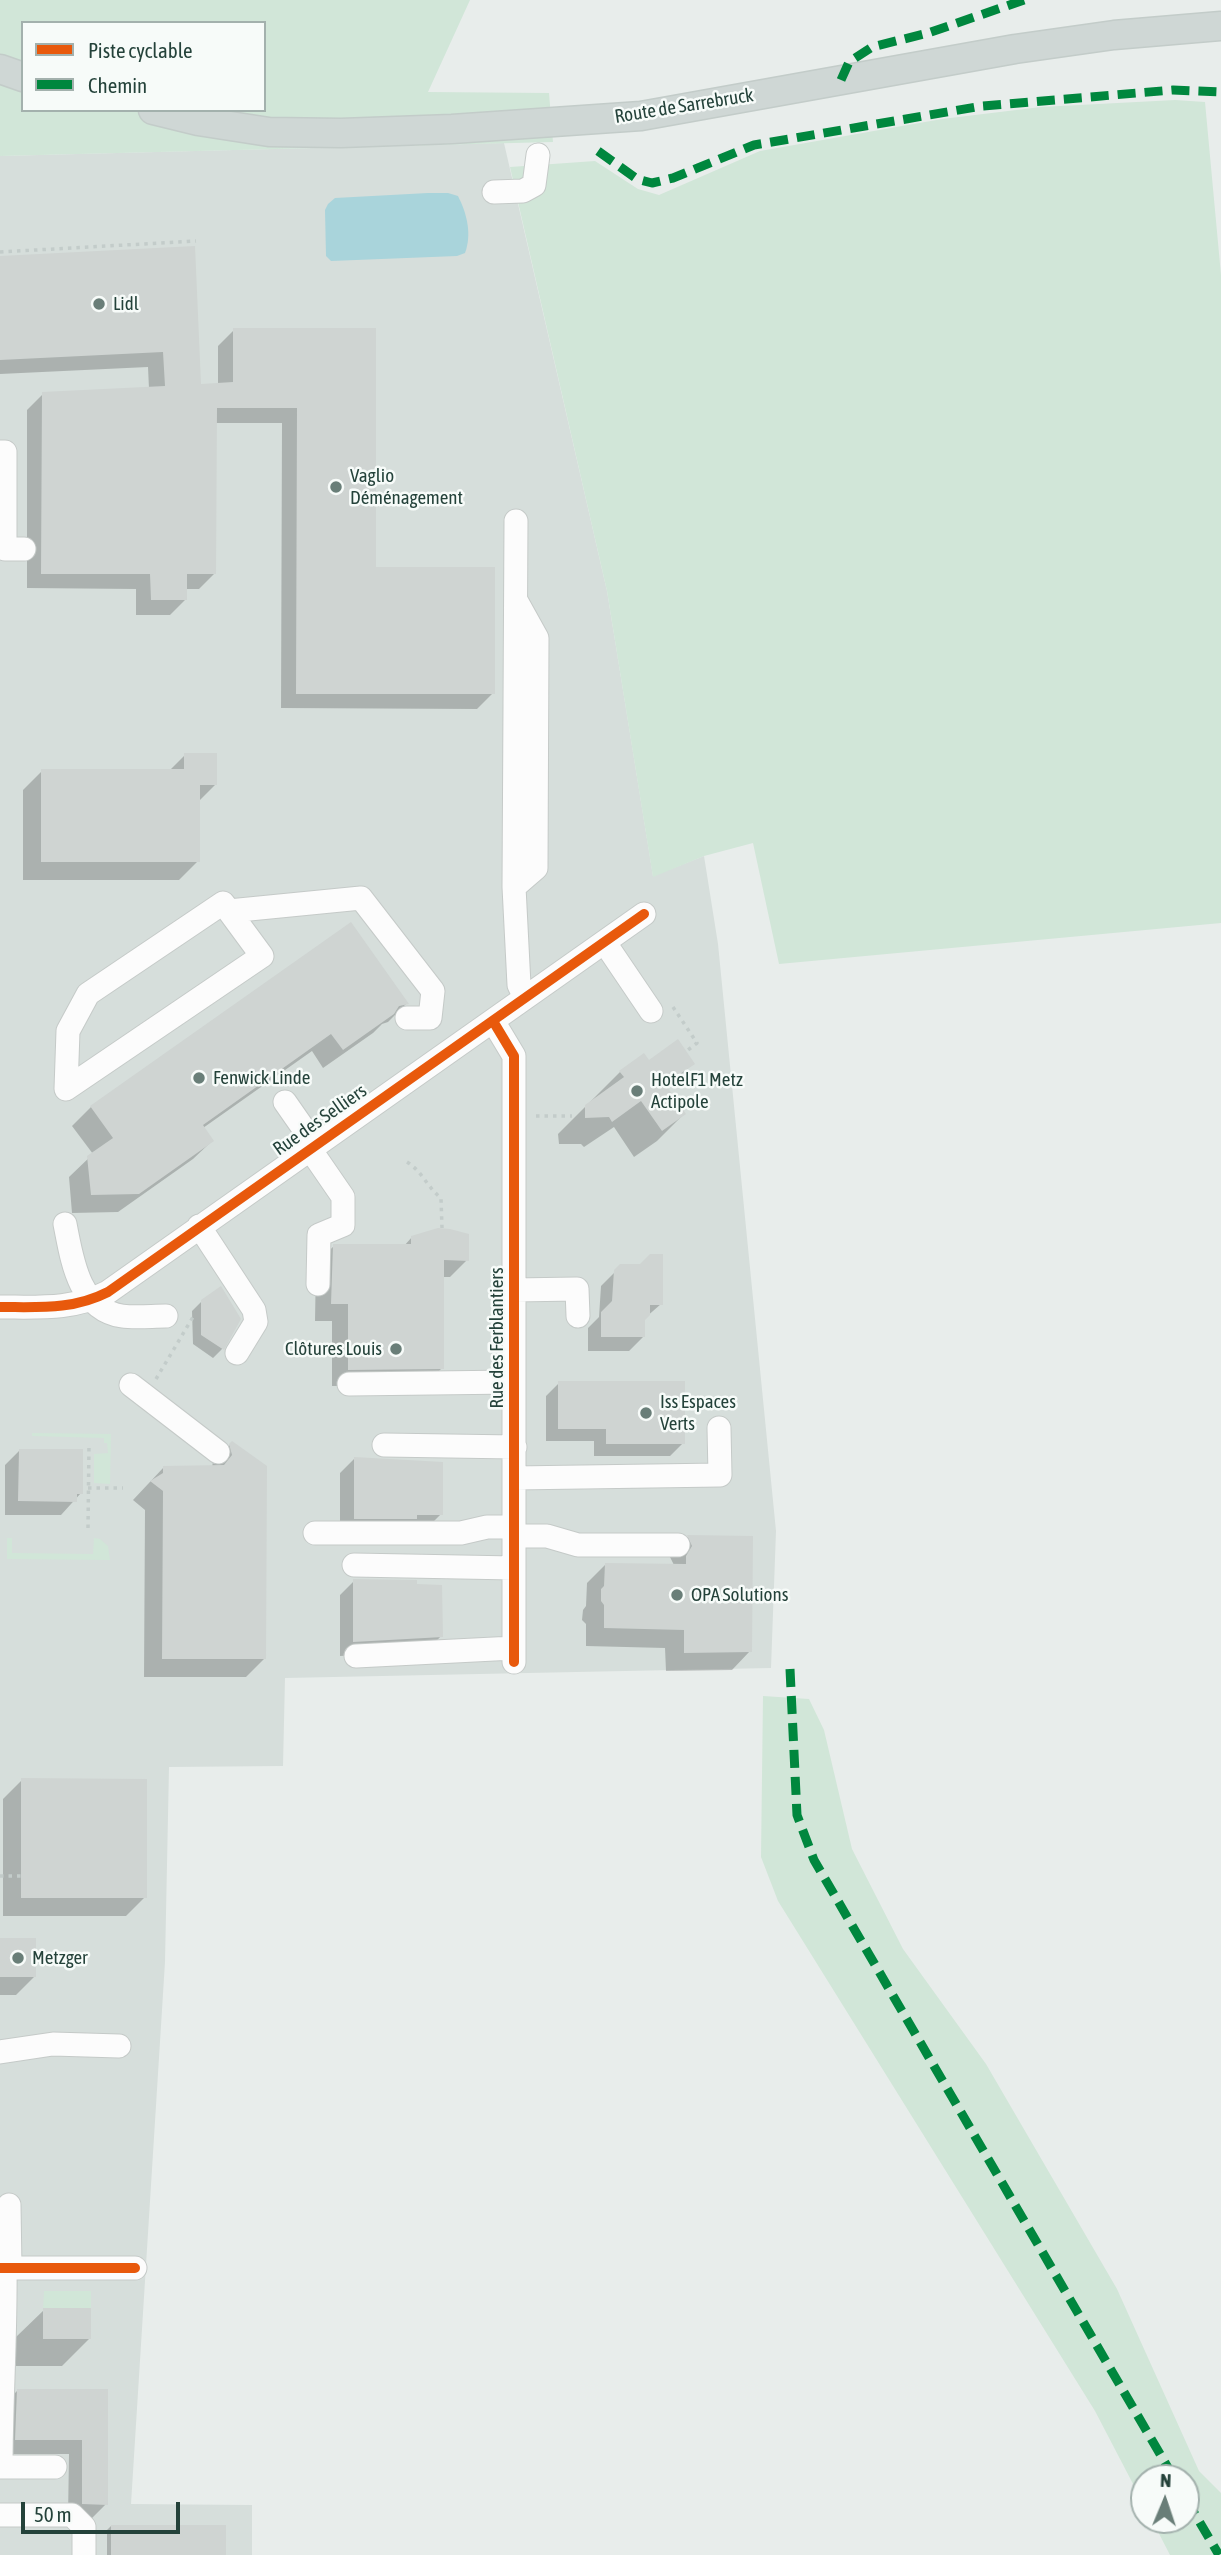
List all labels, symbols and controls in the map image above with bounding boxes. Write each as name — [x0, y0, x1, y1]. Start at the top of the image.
legend — [21, 21, 266, 112]
text: Piste cyclable — [88, 38, 193, 62]
text: Chemin — [88, 73, 147, 97]
street label: Route de Sarrebruck — [613, 84, 755, 128]
place label: Lidl — [113, 293, 139, 315]
marker: Lidl — [91, 296, 107, 312]
place label: Vaglio Déménagement — [350, 465, 463, 509]
marker: Vaglio Déménagement — [328, 479, 344, 495]
place label: Fenwick Linde — [213, 1067, 310, 1089]
place label: HotelF1 Metz Actipole — [651, 1069, 743, 1113]
marker: Fenwick Linde — [191, 1070, 207, 1086]
street label: Rue des Selliers — [269, 1079, 371, 1161]
marker: HotelF1 Metz Actipole — [629, 1083, 645, 1099]
street label: Rue des Ferblantiers — [486, 1267, 508, 1409]
place label: Clôtures Louis — [285, 1338, 382, 1360]
marker: Clôtures Louis — [388, 1341, 404, 1357]
place label: Iss Espaces Verts — [660, 1391, 736, 1435]
marker: Iss Espaces Verts — [638, 1405, 654, 1421]
place label: OPA Solutions — [691, 1584, 788, 1606]
marker: OPA Solutions — [669, 1587, 685, 1603]
place label: Metzger — [32, 1947, 88, 1969]
marker: Metzger — [10, 1950, 26, 1966]
north arrow — [1130, 2464, 1200, 2534]
text: N — [1160, 2469, 1172, 2491]
scale bar — [24, 2488, 184, 2532]
text: 50 m — [34, 2502, 72, 2526]

